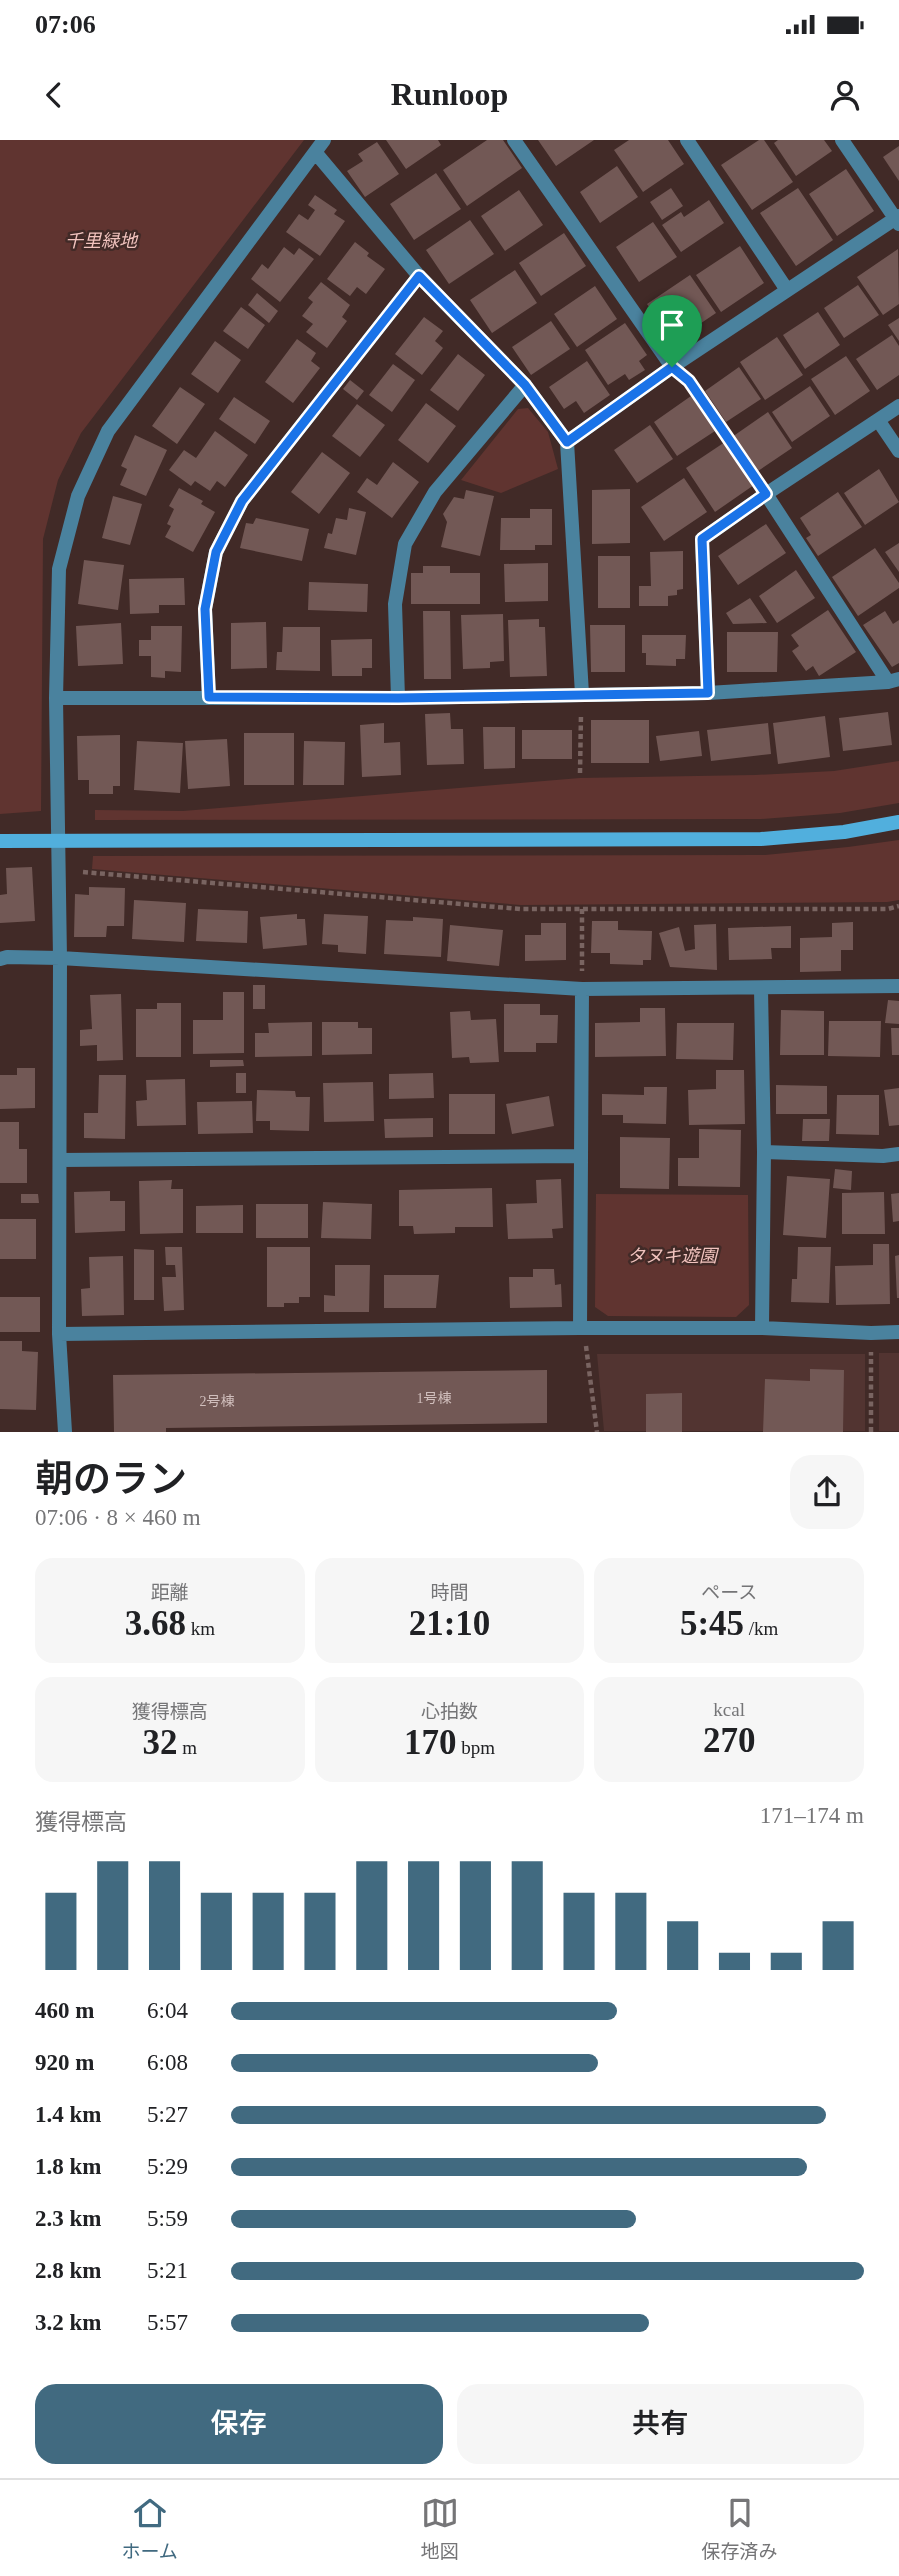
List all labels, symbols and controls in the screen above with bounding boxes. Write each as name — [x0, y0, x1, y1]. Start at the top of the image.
text: 07:06 — [35, 10, 96, 39]
icon: back — [35, 76, 73, 114]
text: Runloop — [391, 76, 508, 112]
icon: person — [826, 76, 864, 114]
park label: 千里緑地 — [65, 231, 139, 251]
pin — [642, 295, 702, 367]
icon: arrive — [653, 306, 691, 344]
park label: タヌキ遊園 — [627, 1246, 720, 1266]
house number: 1号棟 — [417, 1390, 452, 1406]
house number: 2号棟 — [200, 1393, 235, 1409]
button: share — [790, 1455, 864, 1529]
text: 朝のラン — [35, 1458, 187, 1500]
text: 07:06 · 8 × 460 m — [35, 1505, 201, 1530]
text: 距離 — [151, 1582, 189, 1603]
text: 時間 — [430, 1582, 469, 1603]
text: ペース — [701, 1582, 757, 1603]
text: 3.68 — [125, 1604, 186, 1643]
text: 21:10 — [409, 1604, 490, 1643]
text: 5:45 — [680, 1604, 744, 1643]
text: km — [186, 1618, 215, 1639]
text: /km — [744, 1618, 778, 1639]
text: kcal — [713, 1699, 745, 1720]
text: 獲得標高 — [132, 1701, 208, 1722]
text: 心拍数 — [421, 1701, 478, 1722]
text: 270 — [703, 1721, 755, 1760]
text: 32 — [143, 1723, 178, 1762]
text: 170 — [404, 1723, 456, 1762]
text: m — [178, 1737, 197, 1758]
text: bpm — [456, 1737, 495, 1758]
text: 171–174 m — [760, 1803, 864, 1828]
text: 獲得標高 — [35, 1810, 127, 1835]
text: 460 m — [35, 1998, 94, 2023]
text: 6:04 — [147, 1998, 188, 2023]
text: 920 m — [35, 2050, 94, 2075]
text: 6:08 — [147, 2050, 188, 2075]
text: 1.4 km — [35, 2102, 101, 2127]
text: 5:27 — [147, 2102, 188, 2127]
text: 1.8 km — [35, 2154, 101, 2179]
text: 5:29 — [147, 2154, 188, 2179]
text: 2.3 km — [35, 2206, 101, 2231]
text: 5:59 — [147, 2206, 188, 2231]
text: 2.8 km — [35, 2258, 101, 2283]
text: 5:21 — [147, 2258, 188, 2283]
text: 3.2 km — [35, 2310, 101, 2335]
text: 5:57 — [147, 2310, 188, 2335]
button: 保存 — [35, 2384, 443, 2464]
button: 共有 — [457, 2384, 864, 2464]
tab: ホーム — [121, 2494, 178, 2563]
tab: 地図 — [421, 2494, 459, 2563]
tab: 保存済み — [702, 2494, 778, 2563]

